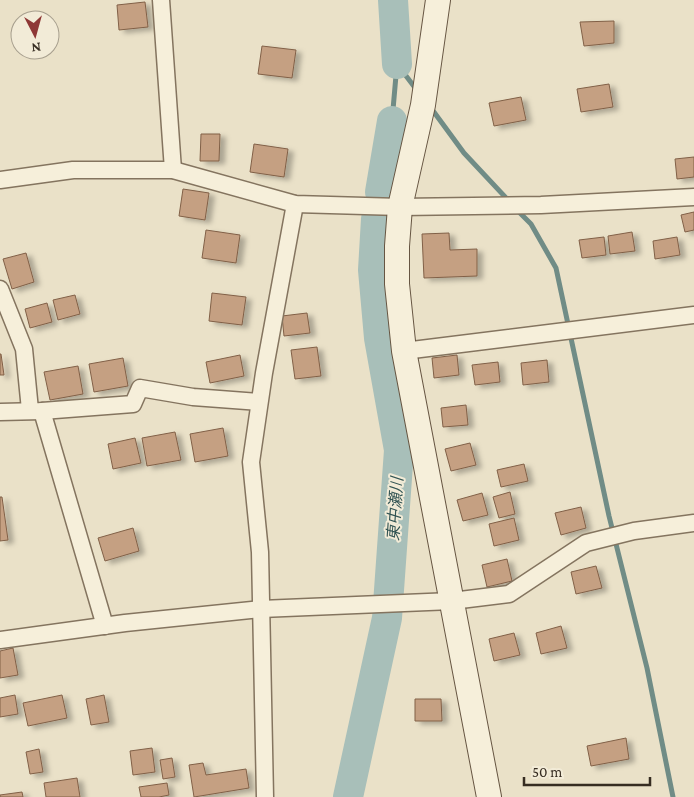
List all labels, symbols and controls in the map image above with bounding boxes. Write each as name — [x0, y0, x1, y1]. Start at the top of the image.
north arrow — [10, 10, 60, 60]
text: N — [30, 39, 42, 56]
water label: 東中瀬川 — [384, 474, 406, 542]
scale bar — [524, 754, 650, 786]
text: 50 m — [532, 764, 562, 780]

